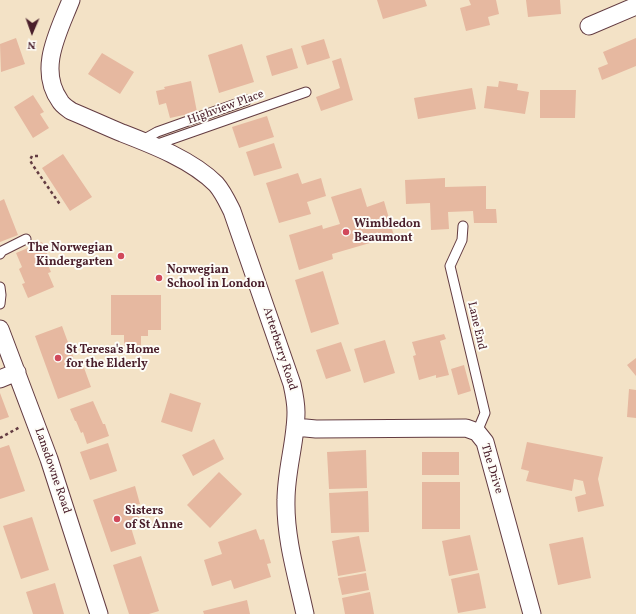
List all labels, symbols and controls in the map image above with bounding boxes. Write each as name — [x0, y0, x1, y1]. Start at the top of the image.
north arrow — [12, 12, 52, 52]
text: N — [27, 37, 36, 52]
street label: Highview Place — [186, 88, 266, 128]
place label: Wimbledon Beaumont — [354, 218, 421, 246]
marker: Wimbledon Beaumont — [341, 227, 351, 237]
place label: The Norwegian Kindergarten — [27, 242, 113, 270]
marker: The Norwegian Kindergarten — [116, 251, 126, 261]
place label: Norwegian School in London — [167, 264, 265, 292]
marker: Norwegian School in London — [154, 273, 164, 283]
street label: Lane End — [463, 300, 489, 352]
street label: Arterberry Road — [259, 306, 299, 392]
place label: St Teresa's Home for the Elderly — [66, 344, 160, 372]
marker: St Teresa's Home for the Elderly — [53, 353, 63, 363]
street label: Lansdowne Road — [31, 426, 73, 516]
street label: The Drive — [477, 442, 505, 496]
place label: Sisters of St Anne — [125, 505, 183, 533]
marker: Sisters of St Anne — [112, 514, 122, 524]

